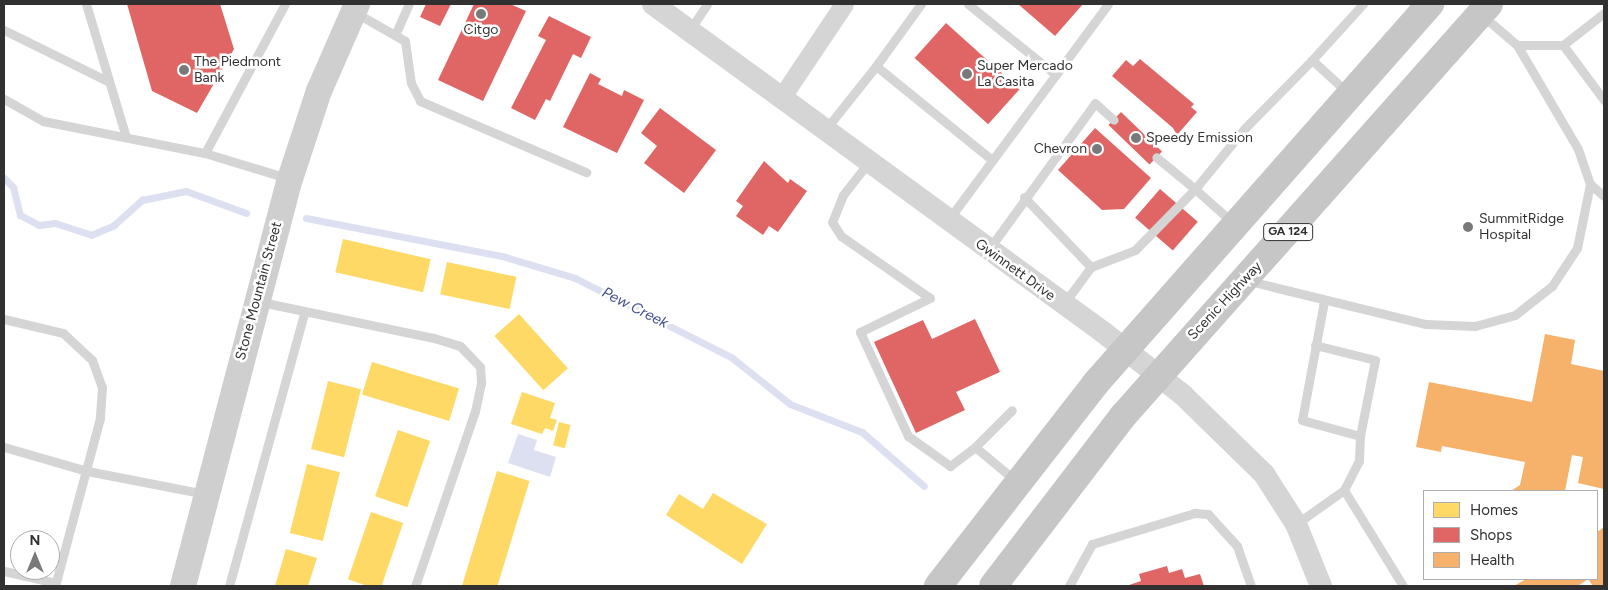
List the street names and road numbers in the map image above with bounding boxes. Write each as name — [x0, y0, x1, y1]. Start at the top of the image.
street label: Stone Mountain Street — [232, 220, 286, 362]
road number: GA 124 — [1263, 222, 1313, 242]
street label: Gwinnett Drive — [972, 235, 1058, 305]
street label: Scenic Highway — [1184, 258, 1266, 344]

